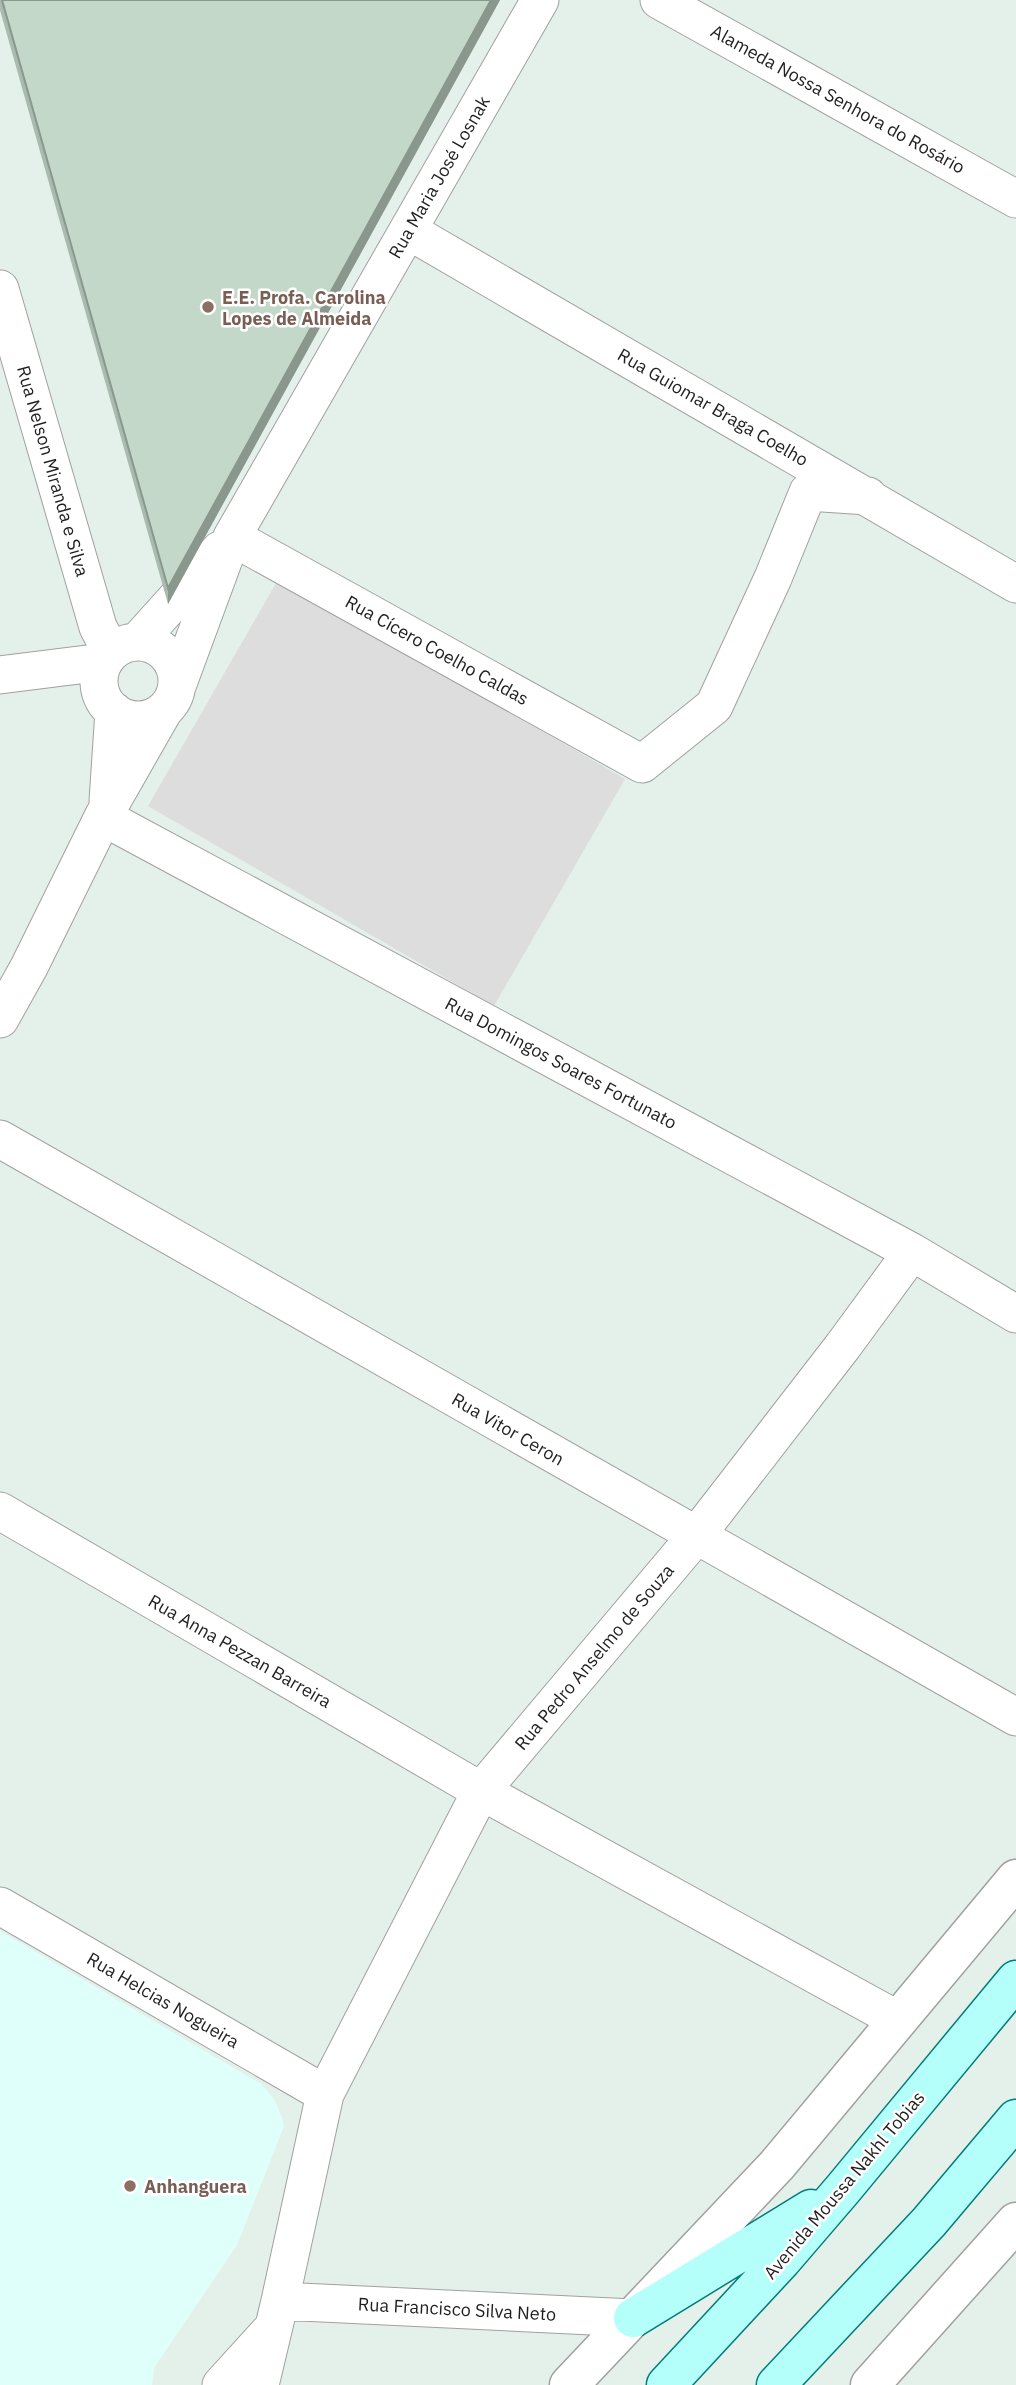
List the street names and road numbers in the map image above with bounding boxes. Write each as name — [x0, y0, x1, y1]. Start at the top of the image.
street label: Alameda Nossa Senhora do Rosário — [707, 19, 969, 179]
street label: Rua Maria José Losnak — [383, 91, 495, 262]
street label: Rua Guiomar Braga Coelho — [613, 343, 813, 471]
street label: Rua Nelson Miranda e Silva — [12, 363, 94, 579]
street label: Rua Cícero Coelho Caldas — [341, 590, 533, 710]
street label: Rua Domingos Soares Fortunato — [441, 992, 681, 1134]
street label: Rua Vitor Ceron — [448, 1388, 568, 1470]
street label: Rua Pedro Anselmo de Souza — [509, 1559, 679, 1755]
street label: Rua Anna Pezzan Barreira — [144, 1589, 336, 1713]
street label: Rua Helcias Nogueira — [83, 1947, 244, 2053]
street label: Avenida Moussa Nakhl Tobias — [758, 2086, 930, 2284]
street label: Rua Francisco Silva Neto — [357, 2292, 557, 2326]

